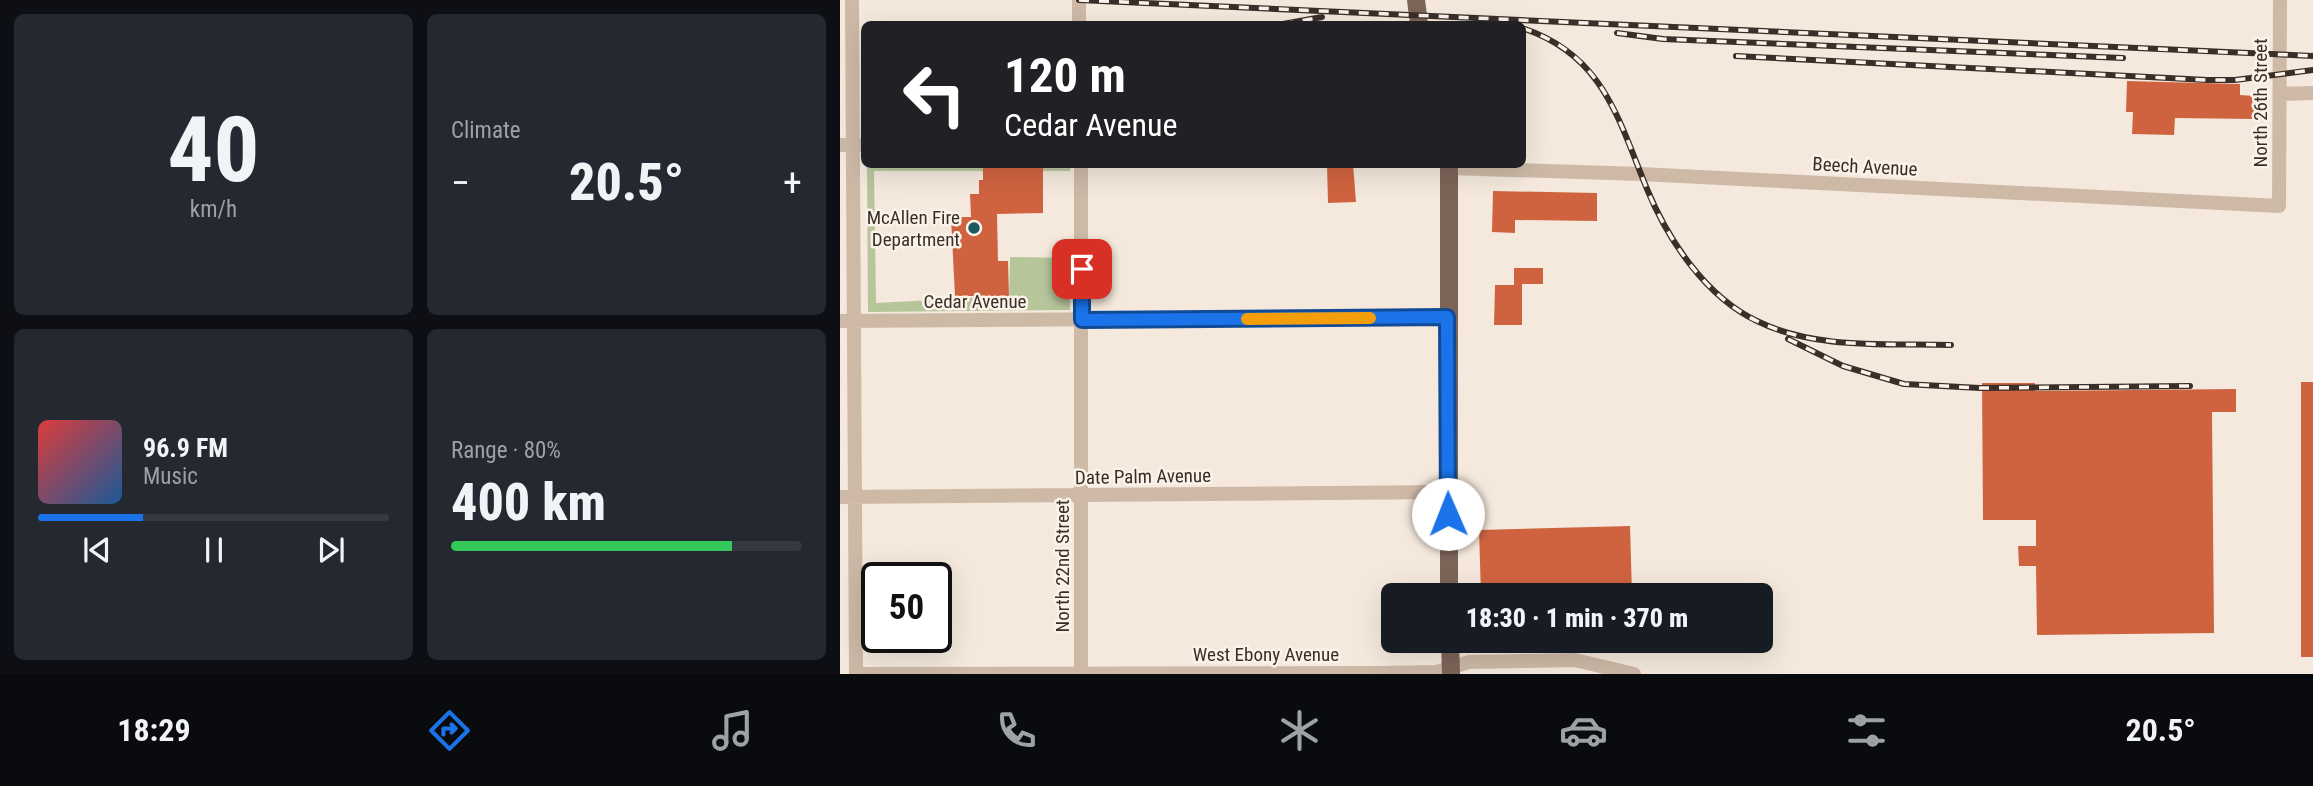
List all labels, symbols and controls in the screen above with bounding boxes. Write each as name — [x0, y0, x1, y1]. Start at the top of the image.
street label: North 26th Street — [2249, 38, 2272, 168]
text: 120 m — [1004, 47, 1126, 104]
icon: left — [889, 49, 980, 140]
text: 40 — [168, 97, 259, 203]
text: Cedar Avenue — [1004, 106, 1178, 144]
text: Climate — [451, 117, 521, 144]
text: 20.5° — [569, 152, 684, 213]
street label: Beech Avenue — [1812, 152, 1918, 181]
text: − — [451, 161, 470, 205]
text: + — [783, 161, 802, 205]
text: km/h — [190, 196, 237, 223]
place label: McAllen Fire Department — [867, 206, 960, 251]
marker: McAllen Fire Department — [966, 220, 982, 236]
pin — [1052, 239, 1112, 299]
icon: arrive — [1063, 250, 1101, 288]
street label: Cedar Avenue — [923, 290, 1027, 313]
text: 96.9 FM — [143, 433, 228, 463]
text: Range · 80% — [451, 437, 561, 464]
text: Music — [143, 463, 198, 490]
street label: Date Palm Avenue — [1075, 464, 1211, 489]
text: 400 km — [451, 472, 606, 533]
position arrow — [1411, 477, 1485, 551]
street label: North 22nd Street — [1051, 500, 1074, 633]
icon: previous — [78, 531, 116, 569]
icon: pause — [195, 531, 233, 569]
icon: next — [312, 531, 350, 569]
speed limit sign: 50 — [861, 562, 952, 653]
text: 18:30 · 1 min · 370 m — [1466, 603, 1688, 633]
street label: West Ebony Avenue — [1193, 643, 1339, 666]
icon: directions — [425, 706, 474, 755]
icon: music — [708, 706, 757, 755]
icon: phone — [992, 706, 1041, 755]
icon: climate — [1275, 706, 1324, 755]
icon: car — [1559, 706, 1608, 755]
icon: filters — [1842, 706, 1891, 755]
text: 18:29 — [117, 711, 191, 749]
text: 20.5° — [2125, 711, 2196, 749]

